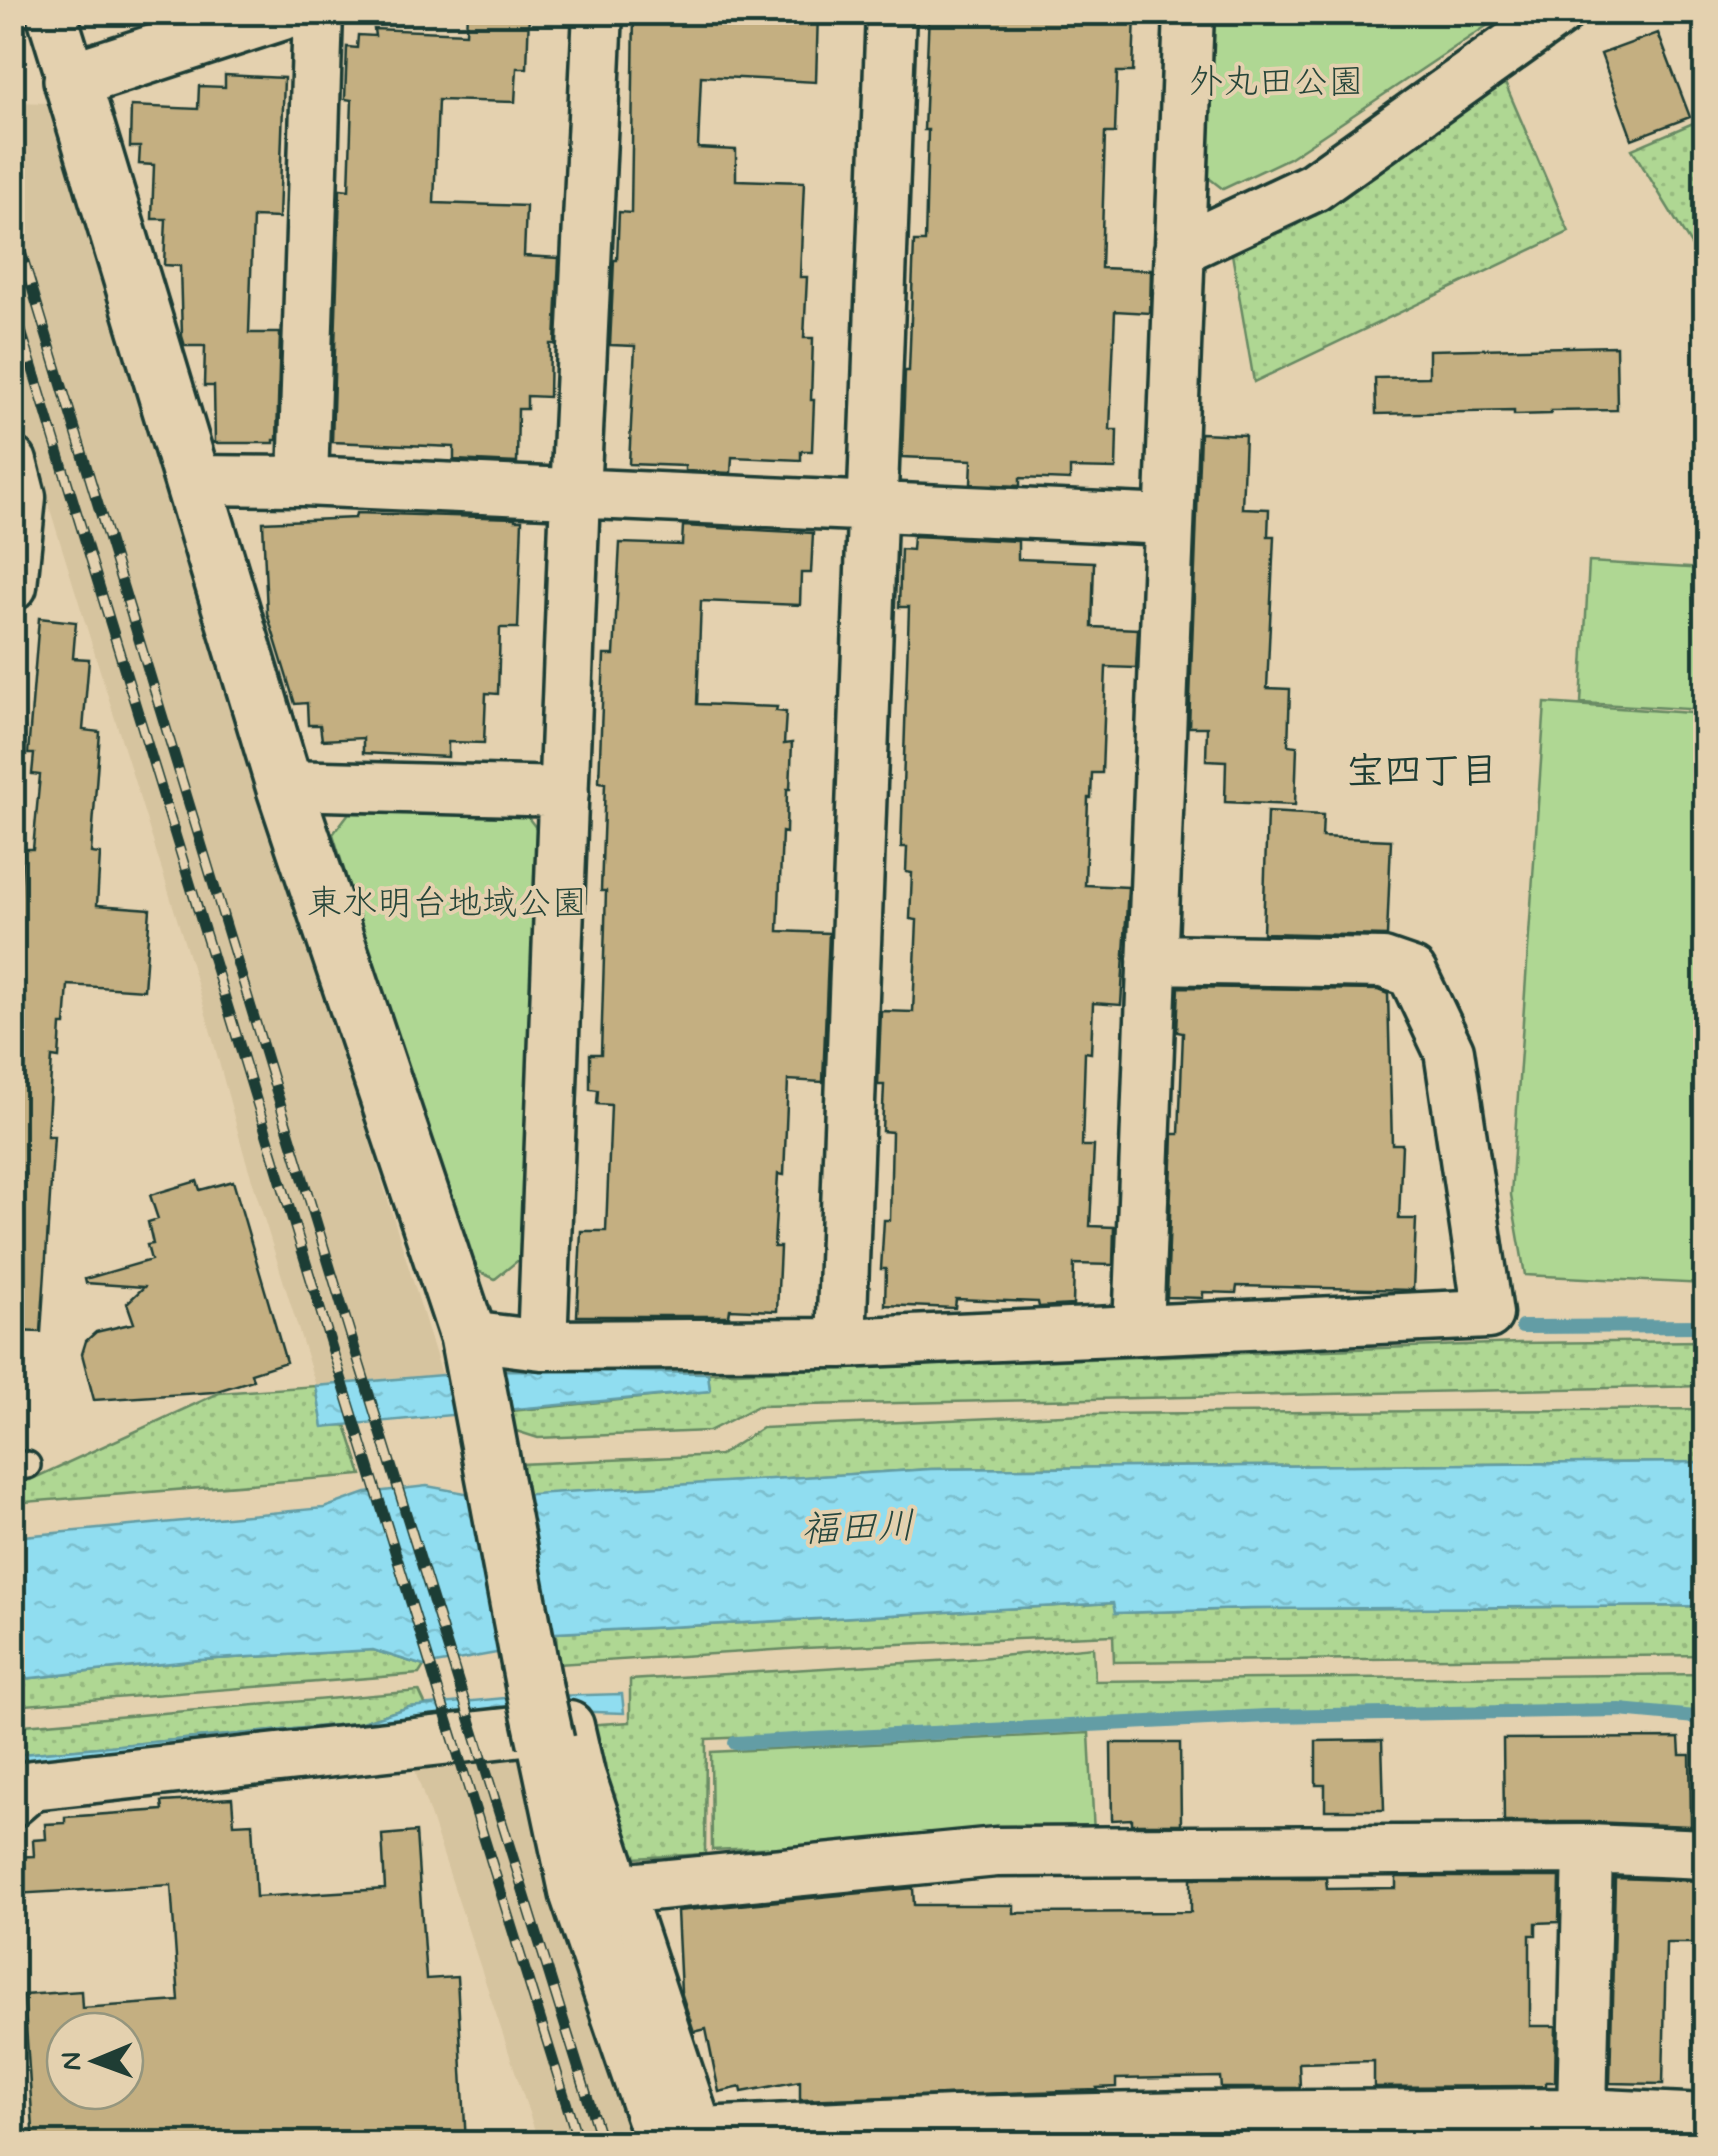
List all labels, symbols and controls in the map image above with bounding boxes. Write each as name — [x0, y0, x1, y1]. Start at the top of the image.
park label: 外丸田公園 — [1188, 60, 1364, 106]
district label: 宝四丁目 — [1346, 748, 1498, 797]
park label: 東水明台地域公園 — [307, 881, 587, 927]
water label: 福田川 — [800, 1503, 916, 1555]
north arrow — [45, 2011, 145, 2111]
text: N — [54, 2052, 91, 2071]

